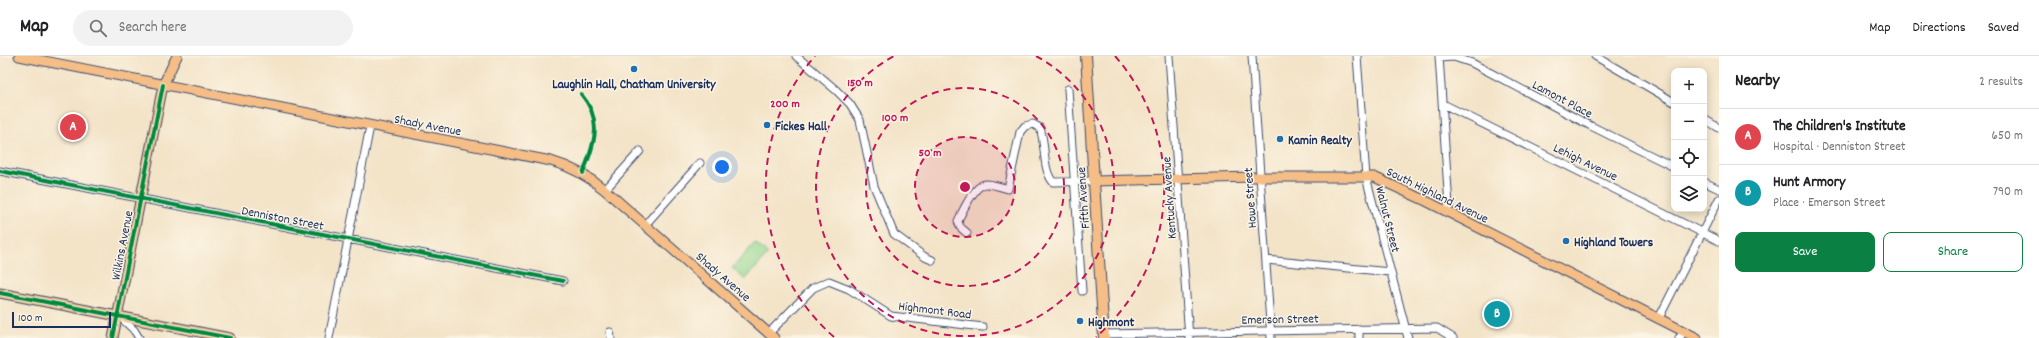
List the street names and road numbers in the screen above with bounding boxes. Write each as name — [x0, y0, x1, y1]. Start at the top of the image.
street label: Lamont Place — [1528, 76, 1596, 124]
street label: Shady Avenue — [392, 111, 463, 142]
street label: Lehigh Avenue — [1549, 139, 1621, 187]
street label: Kentucky Avenue — [1158, 156, 1183, 240]
street label: South Highland Avenue — [1383, 163, 1491, 229]
street label: Fifth Avenue — [1073, 166, 1096, 229]
street label: Howe Street — [1240, 166, 1263, 229]
street label: Walnut Street — [1369, 184, 1404, 255]
street label: Denniston Street — [240, 202, 325, 237]
street label: Wilkins Avenue — [107, 209, 140, 282]
street label: Shady Avenue — [691, 249, 754, 307]
street label: Highmont Road — [897, 298, 972, 325]
street label: Emerson Street — [1241, 310, 1319, 331]

